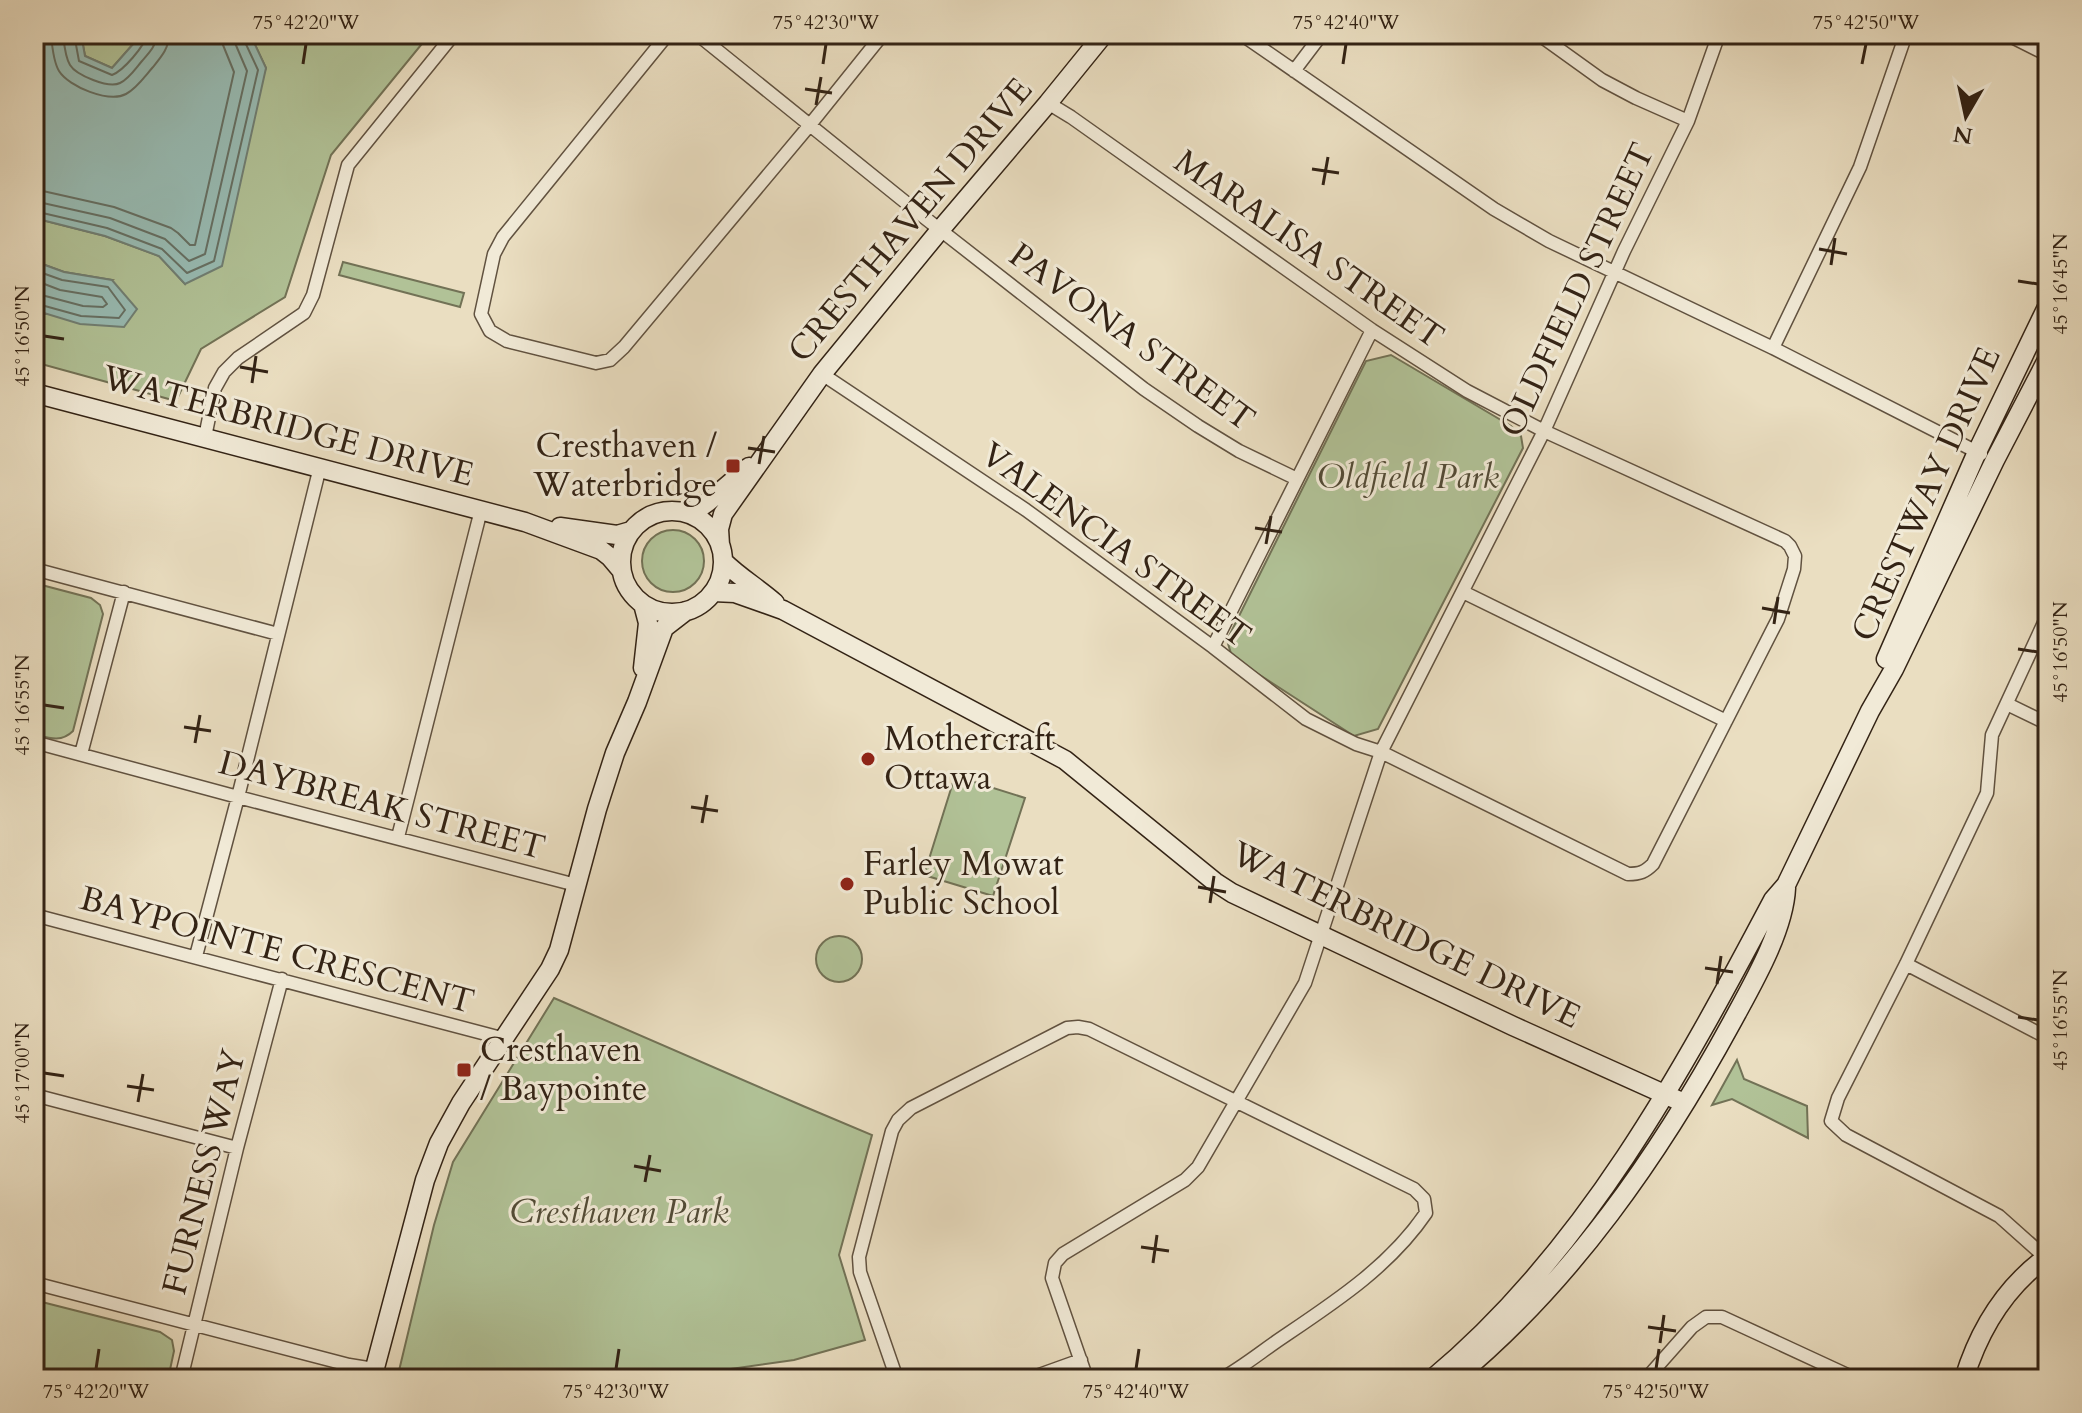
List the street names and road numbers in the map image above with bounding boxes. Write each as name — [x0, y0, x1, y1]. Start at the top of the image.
street label: CRESTHAVEN DRIVE — [777, 68, 1043, 372]
street label: OLDFIELD STREET — [1489, 136, 1665, 444]
street label: MARALISA STREET — [1165, 139, 1453, 359]
street label: PAVONA STREET — [1000, 232, 1264, 442]
street label: CRESTWAY DRIVE — [1840, 340, 2012, 648]
street label: WATERBRIDGE DRIVE — [96, 354, 479, 498]
street label: VALENCIA STREET — [972, 431, 1260, 659]
street label: DAYBREAK STREET — [214, 739, 550, 871]
street label: WATERBRIDGE DRIVE — [1223, 830, 1588, 1040]
street label: BAYPOINTE CRESCENT — [75, 875, 479, 1025]
street label: FURNESS WAY — [151, 1044, 257, 1299]

